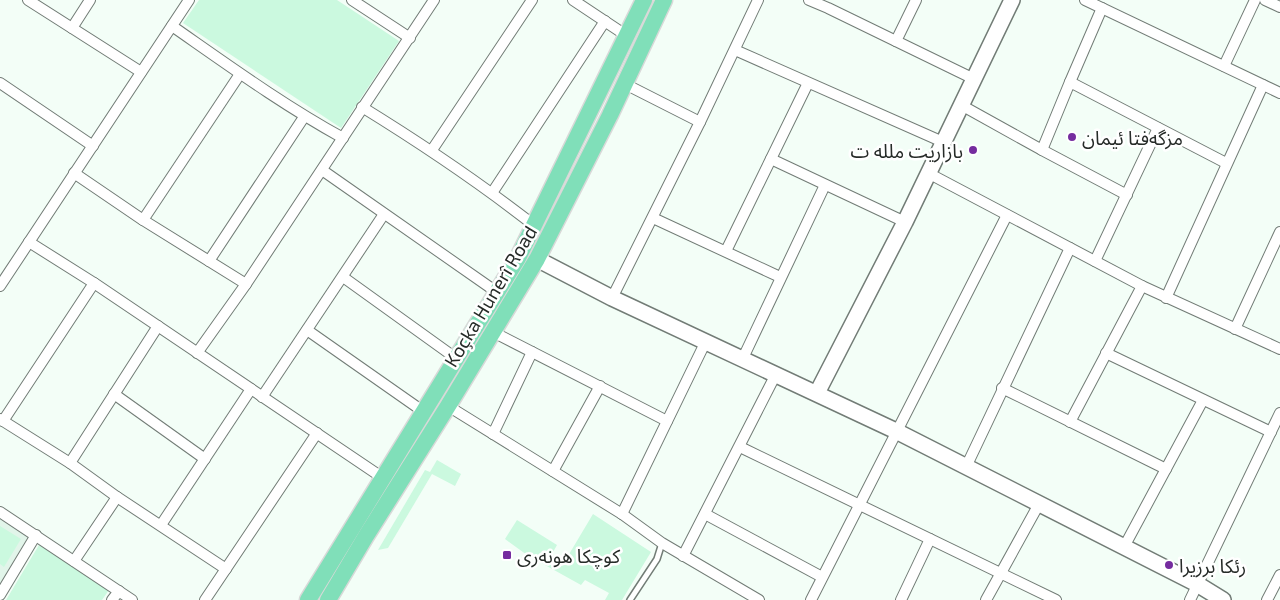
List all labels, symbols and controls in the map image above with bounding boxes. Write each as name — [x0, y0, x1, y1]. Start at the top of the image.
place label: مزگەفتا ئيمان — [1082, 126, 1183, 150]
marker: مزگەفتا ئيمان — [1066, 131, 1078, 143]
place label: بازاريت ملله ت — [851, 139, 963, 163]
marker: بازاريت ملله ت — [967, 144, 979, 156]
street label: Koçka Hunerî Road — [439, 221, 542, 371]
place label: كوچكا هونەری — [517, 544, 621, 569]
marker: كوچكا هونەری — [501, 549, 513, 561]
place label: رئكا برزيرا — [1179, 554, 1246, 578]
marker: رئكا برزيرا — [1163, 559, 1175, 571]

